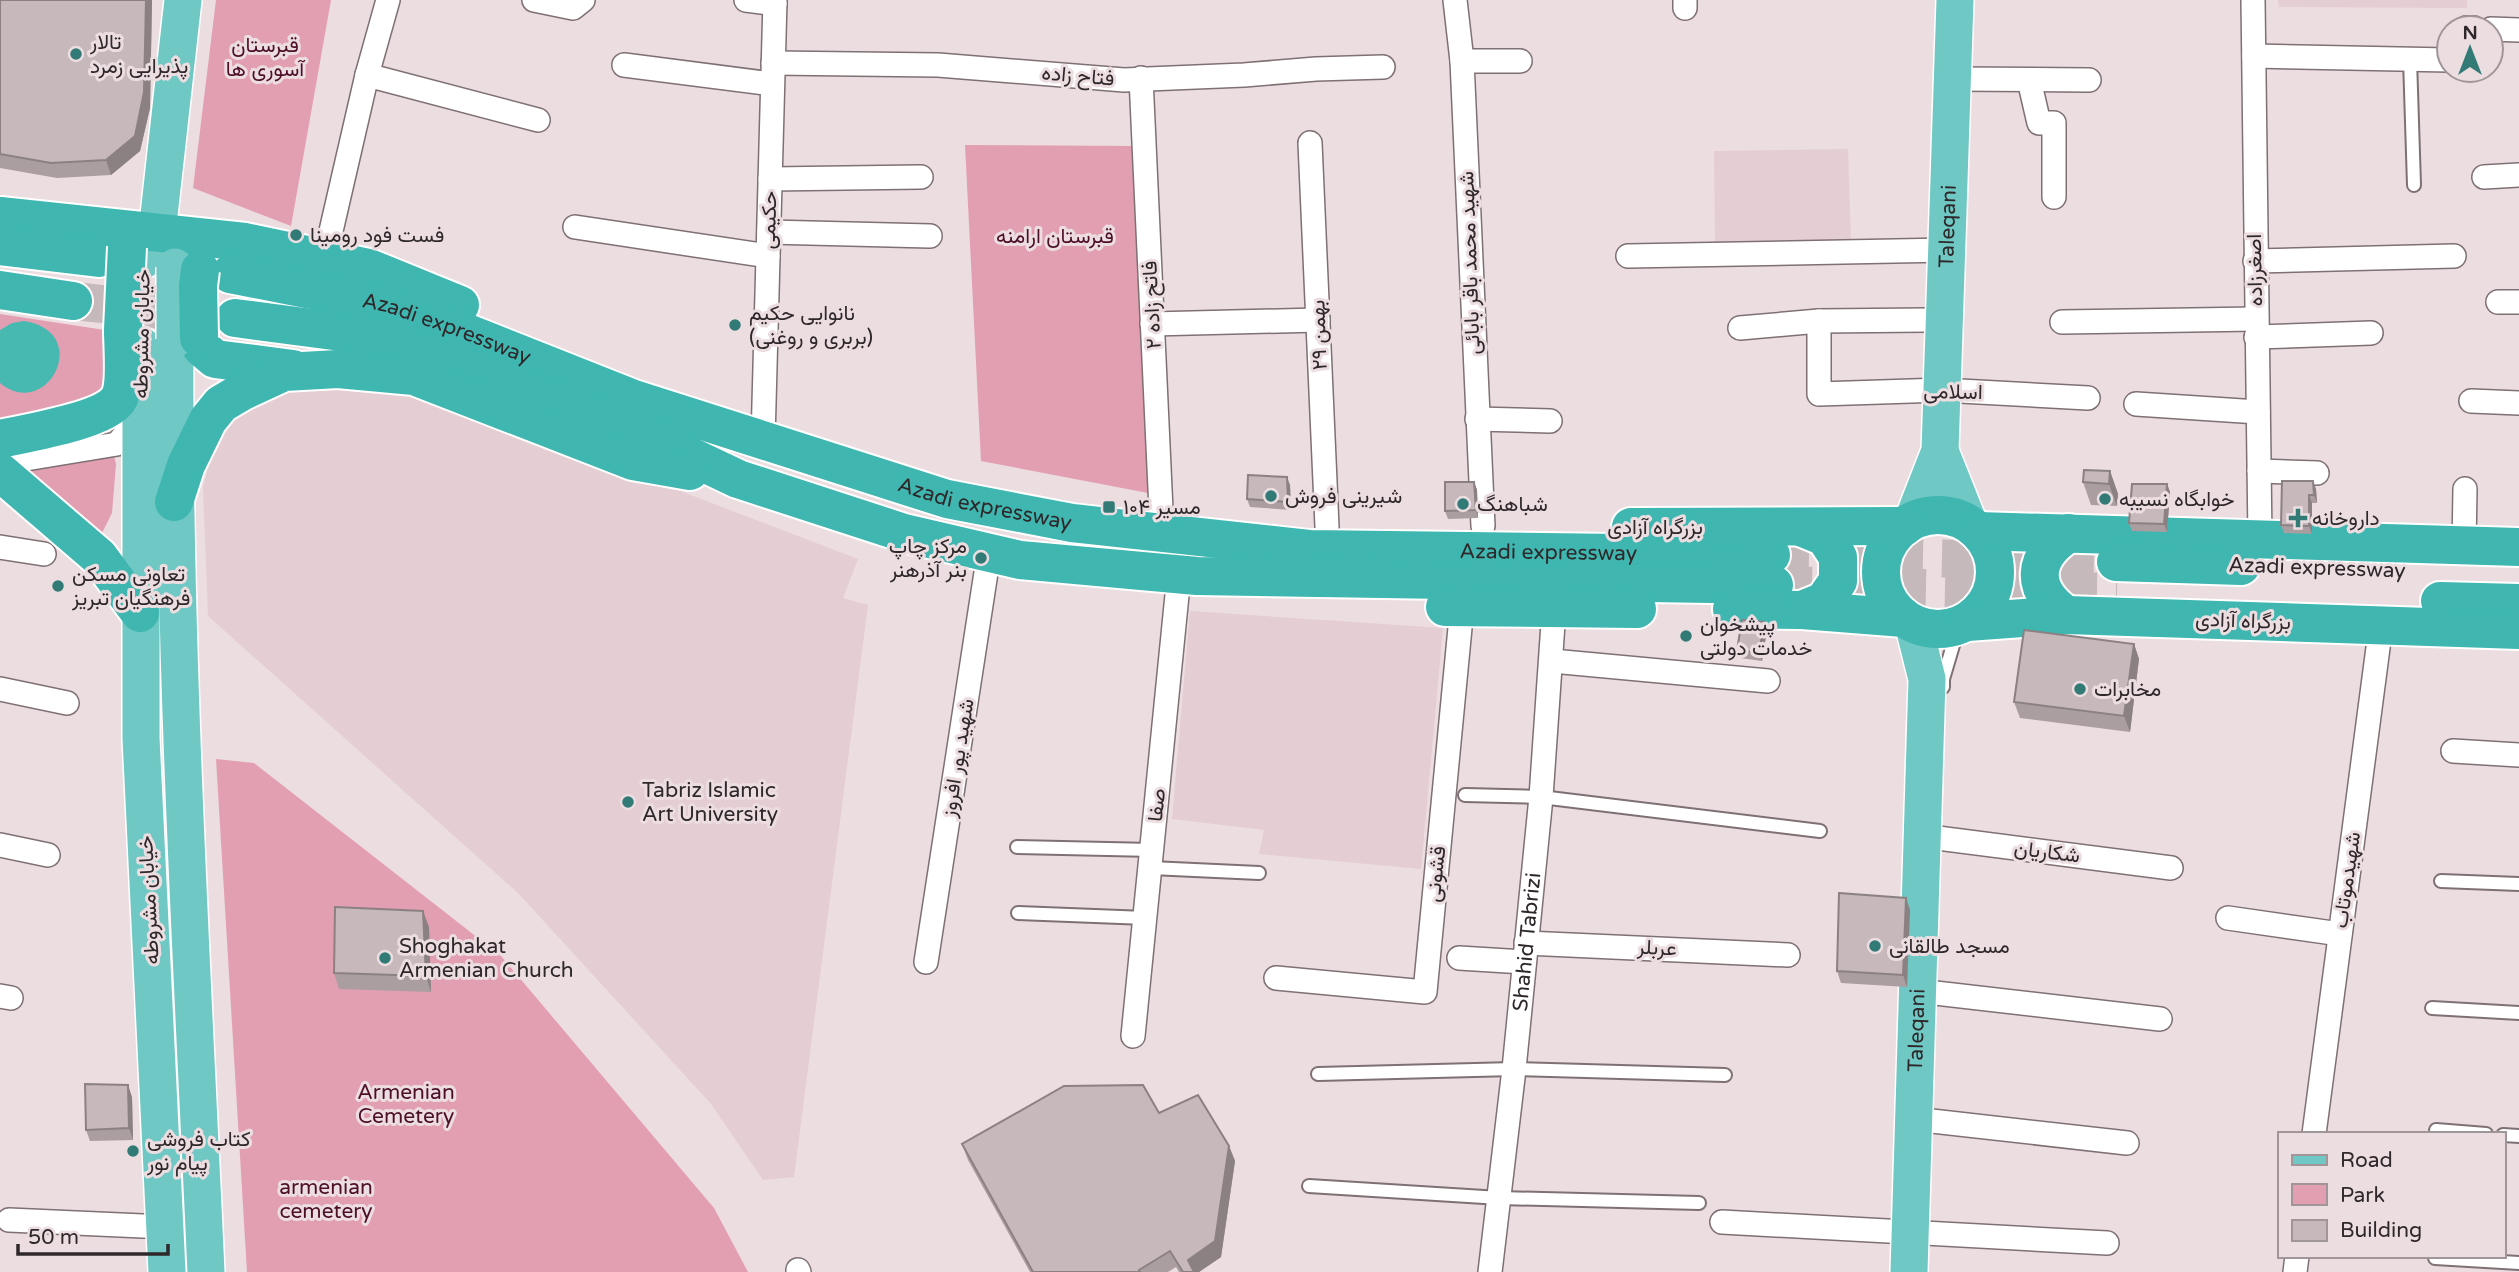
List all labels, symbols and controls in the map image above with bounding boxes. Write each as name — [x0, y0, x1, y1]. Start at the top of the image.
north arrow — [2435, 14, 2505, 84]
text: N — [2462, 22, 2478, 44]
place label: تالار پذیرایی زمرد — [89, 30, 188, 80]
park label: قبرستان آسوری ها — [226, 33, 306, 82]
marker: تالار پذیرایی زمرد — [68, 46, 84, 62]
street label: فتاح زاده — [1040, 60, 1116, 93]
street label: شهید محمد باقر بابائی — [1454, 171, 1486, 355]
street label: Taleqani — [1934, 184, 1961, 268]
street label: حکیمی — [755, 190, 783, 250]
place label: فست فود رومینا — [310, 223, 444, 248]
park label: قبرستان ارامنه — [996, 224, 1114, 249]
marker: فست فود رومینا — [288, 227, 304, 243]
street label: اصغرزاده — [2242, 233, 2268, 307]
street label: فاتح زاده ۲ — [1137, 260, 1168, 350]
street label: خیابان مشروطه — [128, 269, 156, 399]
street label: Azadi expressway — [360, 288, 535, 370]
street label: ۲۹ بهمن — [1305, 299, 1333, 371]
place label: نانوایی حکیم (بربری و روغنی) — [749, 301, 873, 350]
marker: نانوایی حکیم (بربری و روغنی) — [727, 317, 743, 333]
street label: اسلامی — [1923, 379, 1983, 405]
street label: Azadi expressway — [895, 472, 1074, 535]
place label: شیرینی فروش — [1285, 484, 1402, 509]
place label: خوابگاه نسیبه — [2119, 487, 2234, 512]
marker: شیرینی فروش — [1263, 488, 1279, 504]
marker: خوابگاه نسیبه — [2097, 491, 2113, 507]
place label: شباهنگ — [1477, 492, 1548, 517]
place label: مسیر ۱۰۴ — [1123, 495, 1201, 520]
marker: شباهنگ — [1455, 496, 1471, 512]
marker: مسیر ۱۰۴ — [1101, 499, 1117, 515]
place label: داروخانه — [2312, 506, 2380, 531]
marker: داروخانه — [2290, 510, 2306, 526]
street label: بزرگراه آزادی — [1607, 515, 1703, 540]
place label: مرکز چاپ بنر آذرهنر — [889, 534, 967, 583]
street label: Azadi expressway — [1459, 538, 1637, 566]
marker: مرکز چاپ بنر آذرهنر — [973, 550, 989, 566]
street label: Azadi expressway — [2228, 552, 2406, 584]
place label: تعاونی مسکن فرهنگیان تبریز — [71, 562, 190, 611]
marker: تعاونی مسکن فرهنگیان تبریز — [50, 578, 66, 594]
street label: بزرگراه آزادی — [2195, 607, 2291, 635]
place label: پیشخوان خدمات دولتی — [1700, 612, 1812, 661]
marker: پیشخوان خدمات دولتی — [1678, 628, 1694, 644]
place label: مخابرات — [2094, 677, 2161, 702]
marker: مخابرات — [2072, 681, 2088, 697]
street label: شهید پور افروز — [936, 697, 981, 820]
place label: Tabriz Islamic Art University — [642, 778, 778, 827]
street label: صفا — [1143, 787, 1171, 823]
marker: Tabriz Islamic Art University — [620, 794, 636, 810]
street label: شهیدموتاب — [2328, 830, 2366, 930]
street label: خیابان مشروطه — [133, 835, 165, 965]
street label: شکاریان — [2013, 836, 2081, 868]
street label: قشونی — [1421, 845, 1451, 903]
street label: Shahid Tabrizi — [1507, 871, 1546, 1013]
place label: Shoghakat Armenian Church — [399, 934, 574, 983]
street label: عربلر — [1636, 934, 1677, 962]
place label: مسجد طالقانی — [1889, 934, 2010, 959]
marker: مسجد طالقانی — [1867, 938, 1883, 954]
marker: Shoghakat Armenian Church — [377, 950, 393, 966]
street label: Taleqani — [1903, 988, 1930, 1072]
park label: Armenian Cemetery — [357, 1080, 455, 1129]
place label: کتاب فروشی پیام نور — [146, 1127, 251, 1177]
legend — [2278, 1132, 2505, 1258]
marker: کتاب فروشی پیام نور — [125, 1143, 141, 1159]
text: Road — [2340, 1148, 2393, 1173]
park label: armenian cemetery — [279, 1175, 373, 1224]
text: Park — [2340, 1183, 2385, 1208]
scale bar — [18, 1212, 168, 1256]
text: Building — [2340, 1218, 2422, 1243]
text: 50 m — [28, 1225, 79, 1250]

